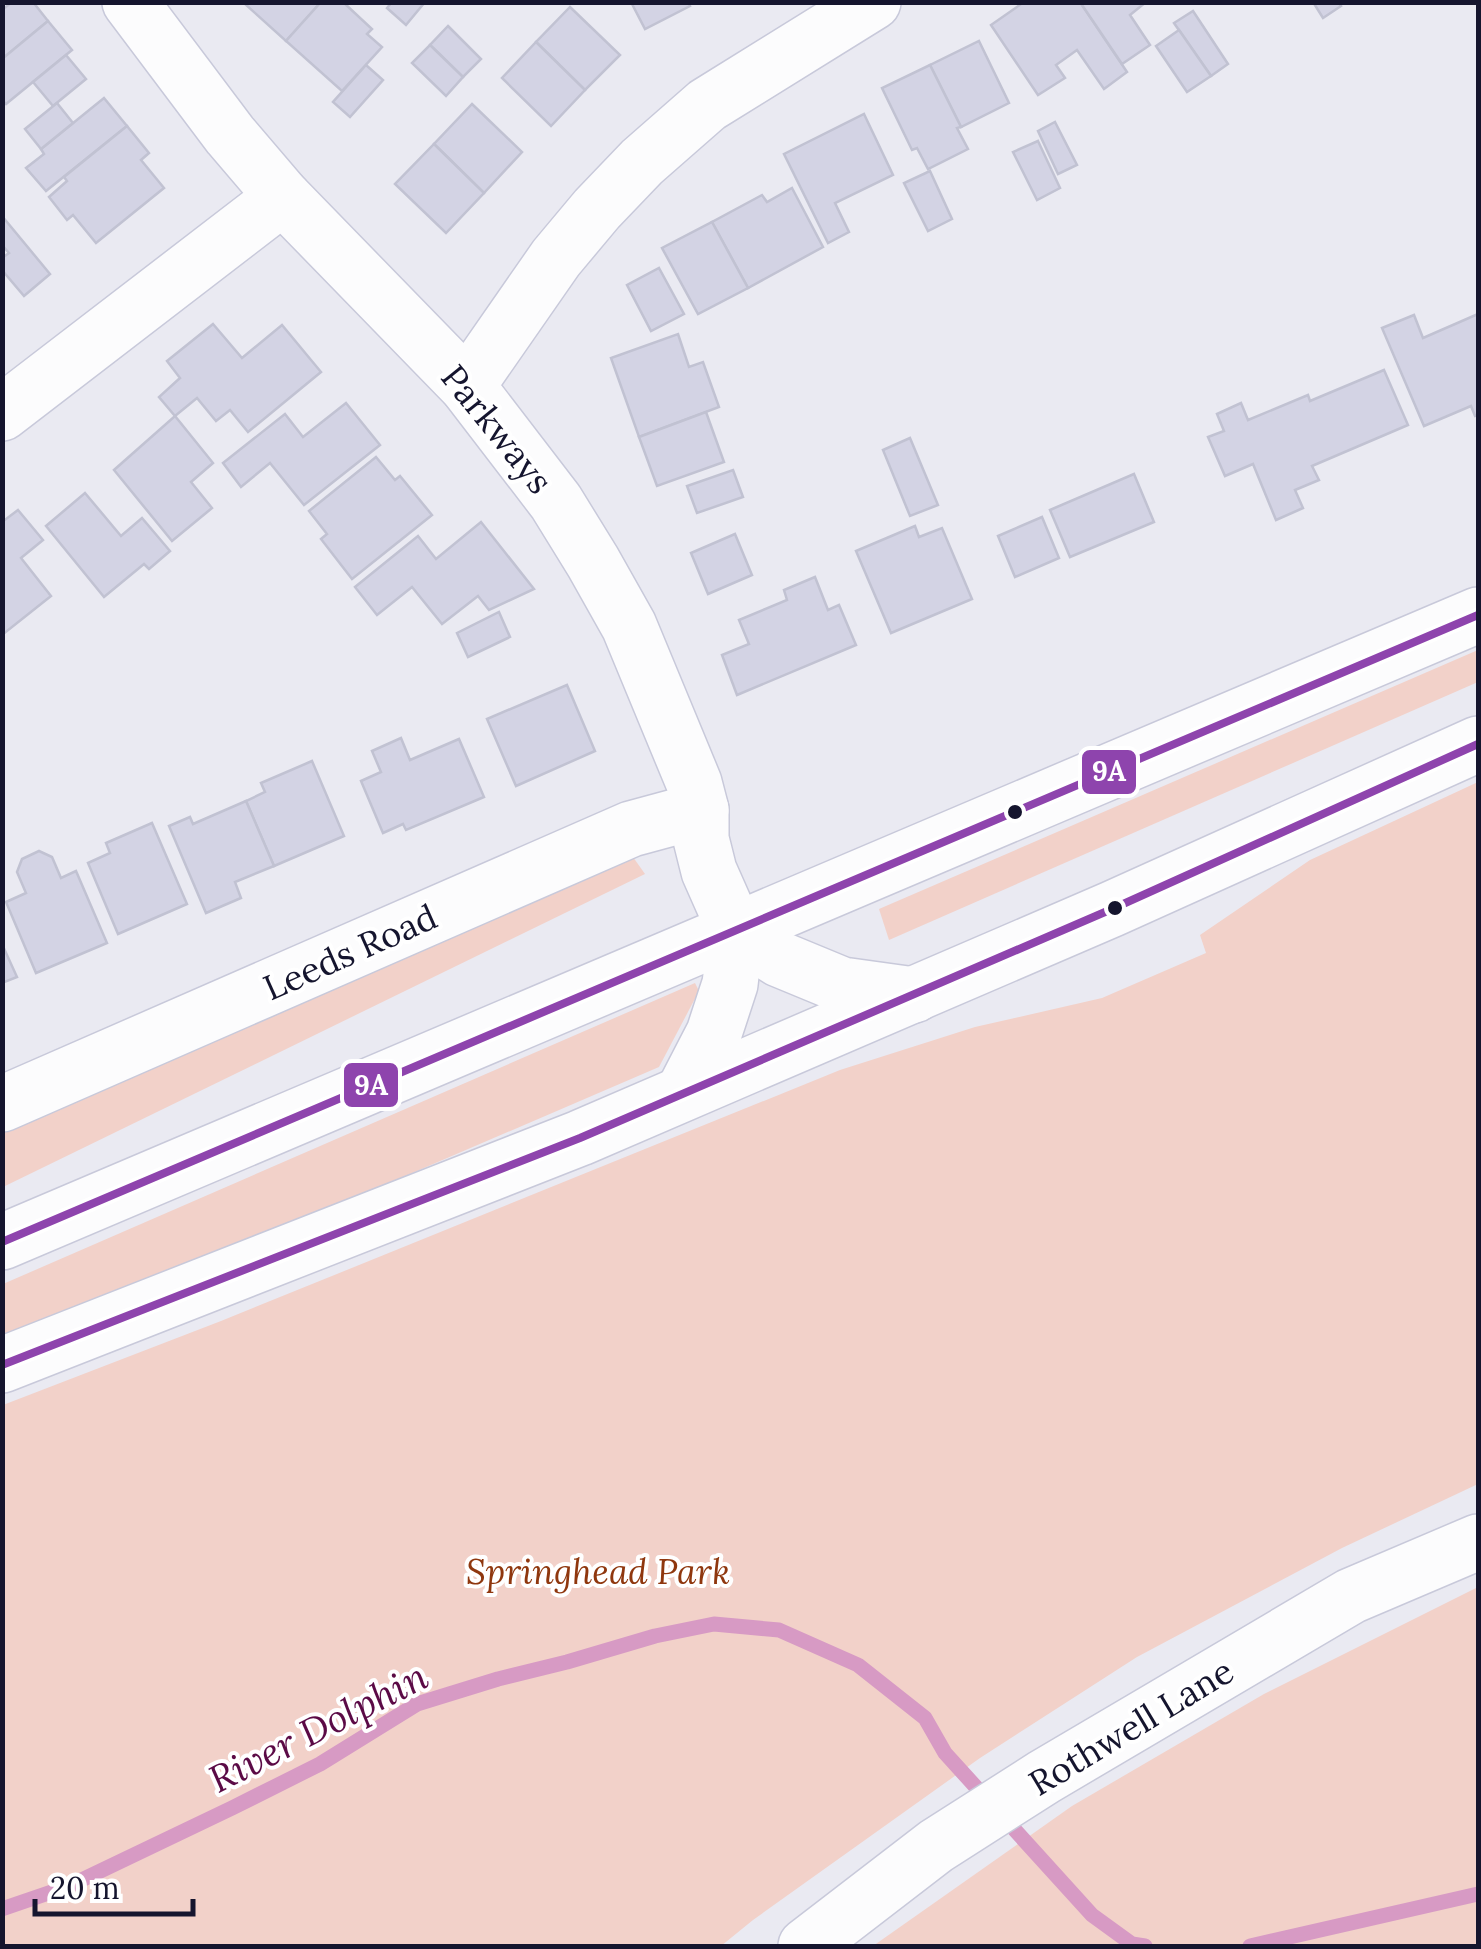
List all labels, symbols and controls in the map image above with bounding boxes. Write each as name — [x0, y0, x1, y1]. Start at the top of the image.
street label: Parkways — [431, 355, 563, 503]
line badge: 9A — [1080, 748, 1138, 796]
text: 9A — [1092, 753, 1126, 789]
unlabelled marker — [1005, 802, 1025, 822]
street label: Leeds Road — [256, 894, 444, 1010]
unlabelled marker — [1105, 898, 1125, 918]
line badge: 9A — [342, 1061, 400, 1109]
text: 9A — [354, 1067, 388, 1103]
park label: Springhead Park — [466, 1549, 730, 1594]
street label: Rothwell Lane — [1021, 1648, 1241, 1806]
water label: River Dolphin — [201, 1651, 435, 1803]
scale bar — [35, 1854, 192, 1916]
text: 20 m — [50, 1869, 119, 1907]

